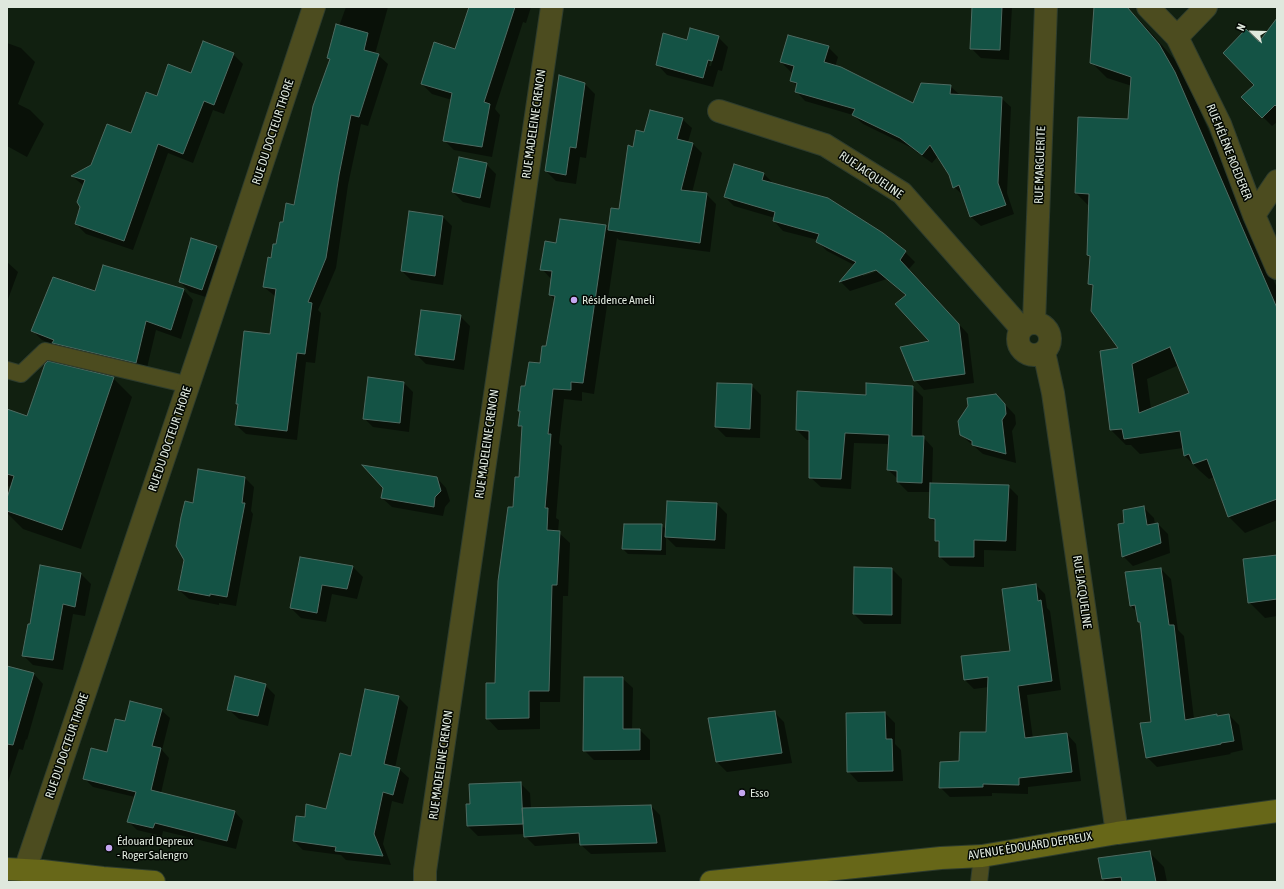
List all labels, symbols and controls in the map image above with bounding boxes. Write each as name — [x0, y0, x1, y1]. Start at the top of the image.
north arrow — [1232, 12, 1272, 52]
text: N — [1234, 22, 1248, 33]
street label: RUE MADELEINE CRENON — [519, 69, 549, 179]
street label: RUE DU DOCTEUR THORE — [249, 78, 297, 186]
street label: RUE HÉLÈNE ROEDERER — [1203, 102, 1255, 202]
street label: RUE MARGUERITE — [1031, 126, 1049, 204]
street label: RUE JACQUELINE — [836, 148, 906, 202]
place label: Résidence Ameli — [582, 293, 655, 307]
marker: Résidence Ameli — [569, 295, 579, 305]
street label: RUE DU DOCTEUR THORE — [145, 385, 195, 493]
street label: RUE MADELEINE CRENON — [472, 389, 502, 499]
street label: RUE JACQUELINE — [1070, 554, 1094, 630]
street label: RUE DU DOCTEUR THORE — [42, 692, 92, 800]
street label: RUE MADELEINE CRENON — [426, 710, 456, 820]
place label: Esso — [750, 786, 769, 800]
marker: Esso — [737, 788, 747, 798]
street label: AVENUE ÉDOUARD DEPREUX — [967, 829, 1093, 863]
place label: Édouard Depreux - Roger Salengro — [117, 834, 193, 862]
marker: Édouard Depreux - Roger Salengro — [104, 843, 114, 853]

